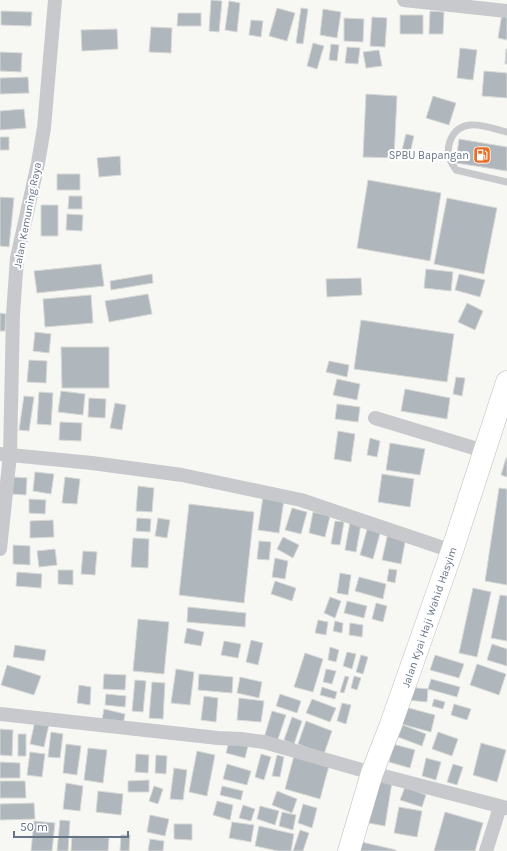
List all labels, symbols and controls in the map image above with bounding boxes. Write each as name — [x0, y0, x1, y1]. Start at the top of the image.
fuel station icon: SPBU Bapangan — [472, 145, 492, 165]
place label: SPBU Bapangan — [389, 149, 469, 162]
street label: Jalan Kemuning Raya — [11, 161, 44, 269]
street label: Jalan Kyai Haji Wahid Hasyim — [399, 545, 460, 689]
scale bar — [14, 813, 128, 839]
text: 50 m — [20, 820, 48, 834]

